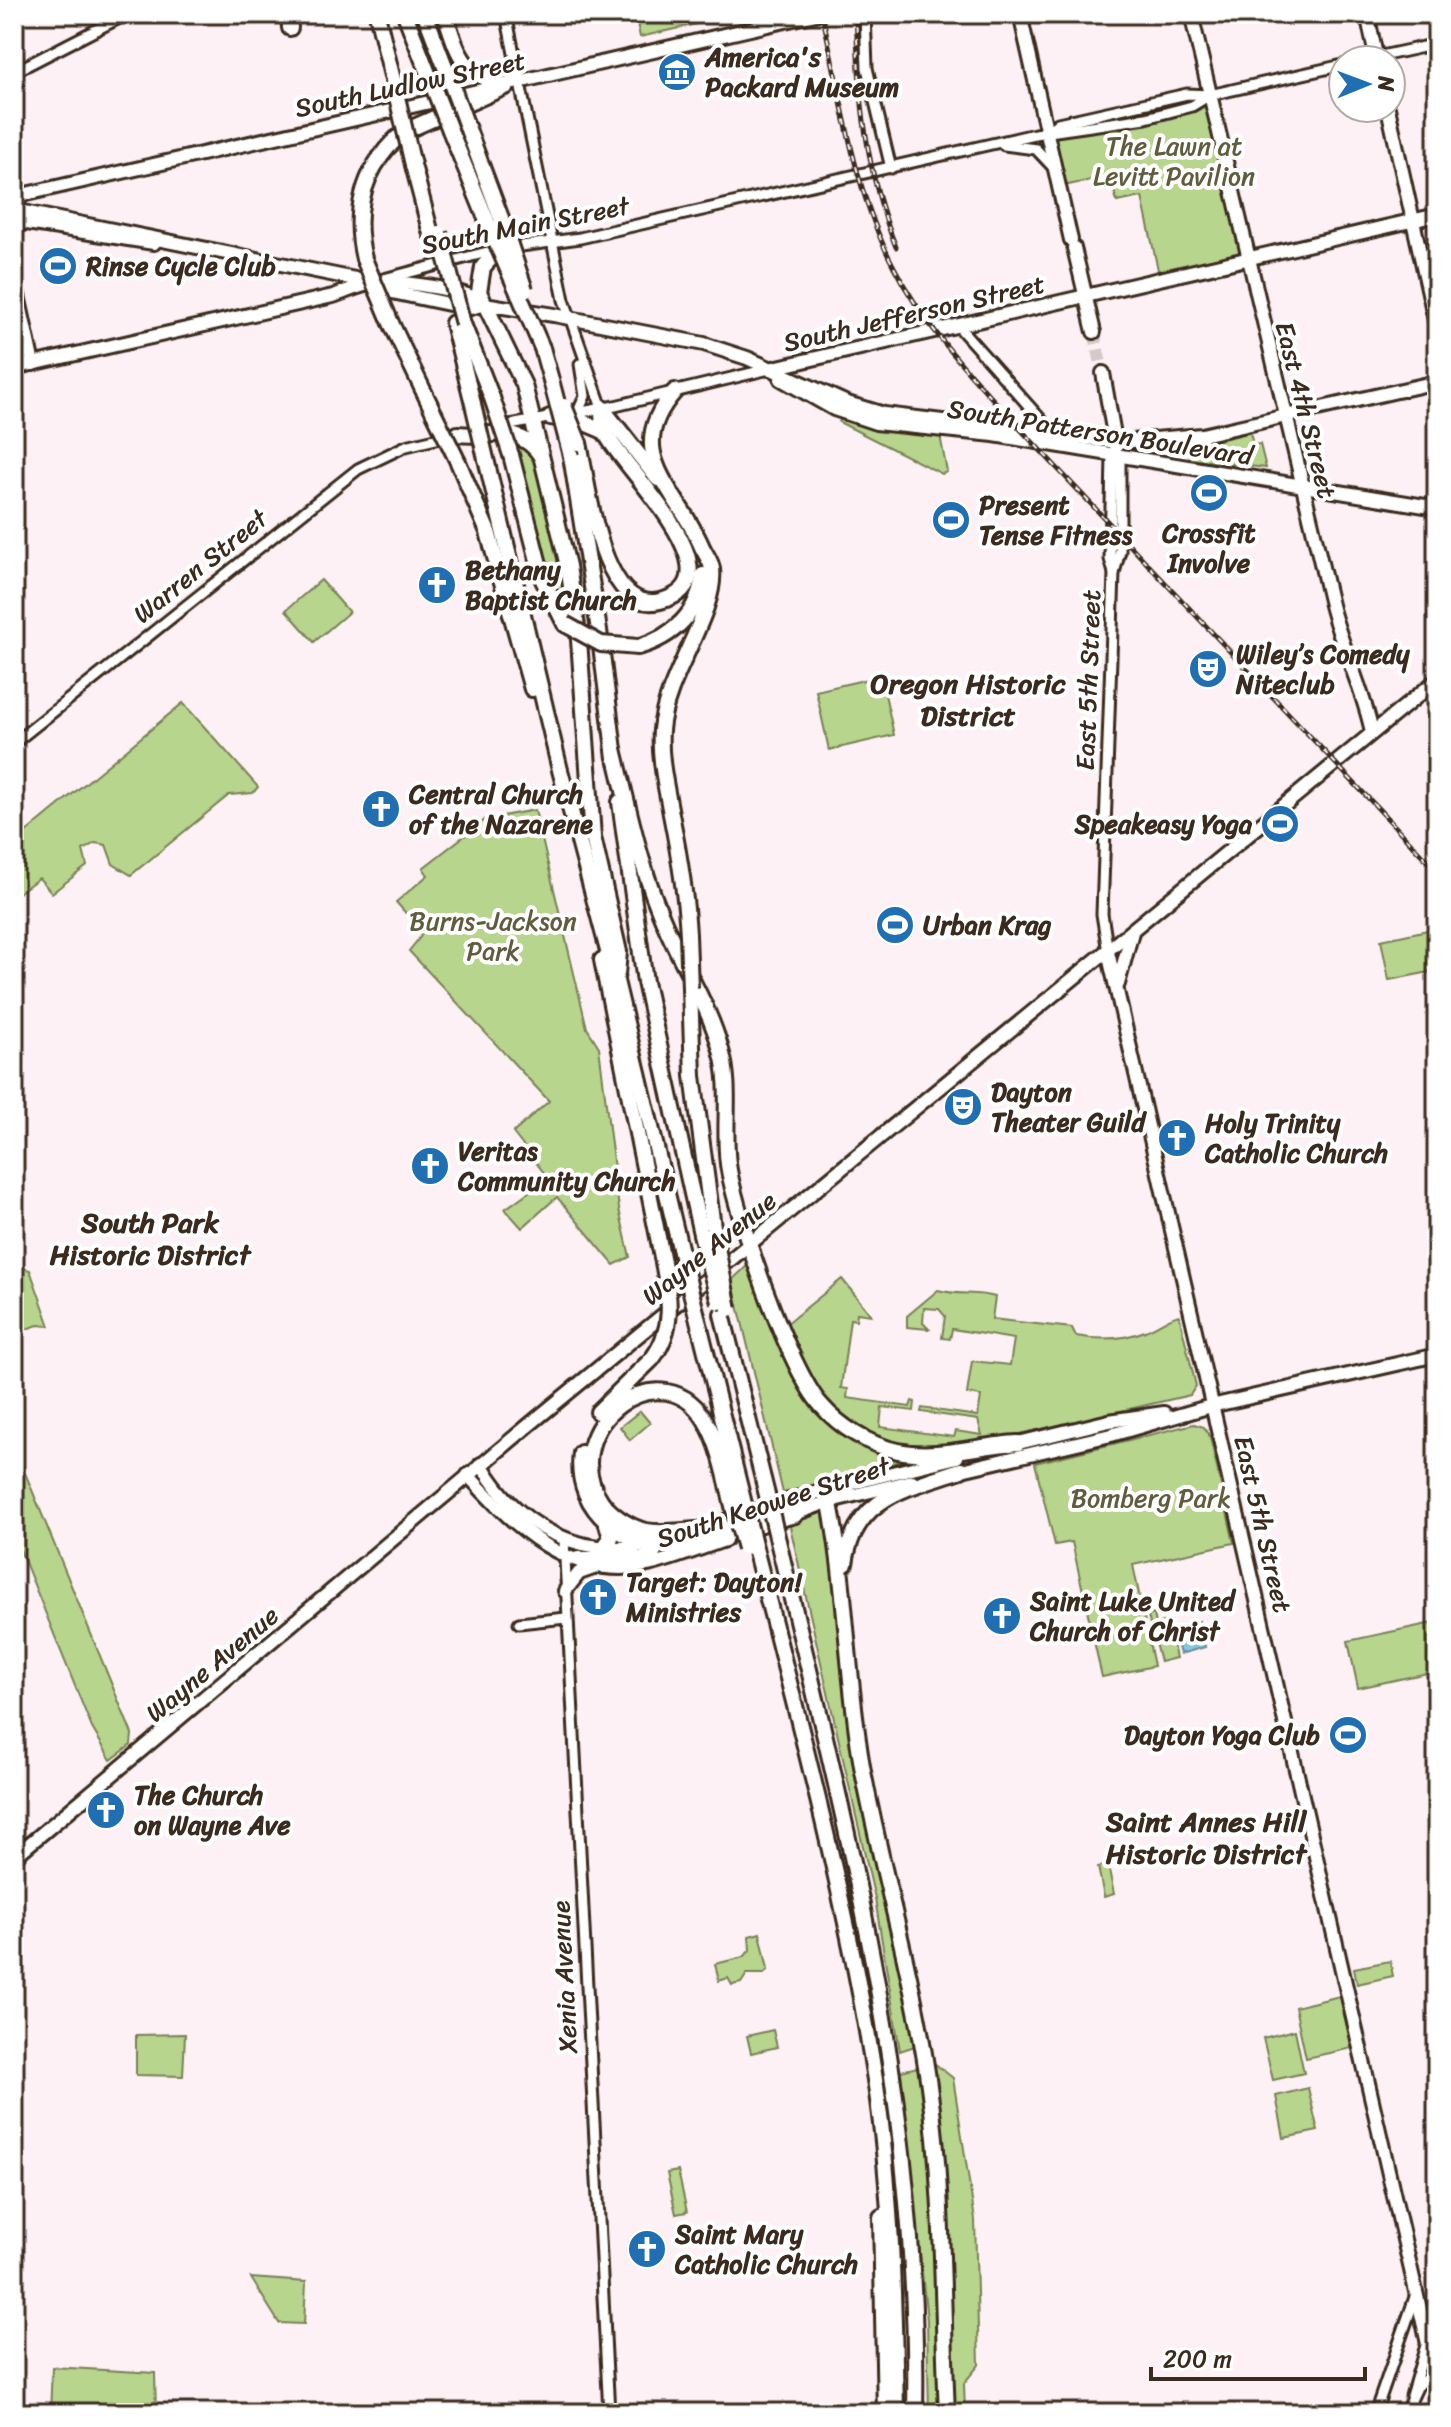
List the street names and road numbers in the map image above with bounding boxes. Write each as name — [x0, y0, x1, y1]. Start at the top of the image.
street label: South Ludlow Street — [290, 37, 530, 131]
street label: South Main Street — [417, 182, 634, 268]
street label: South Jefferson Street — [778, 260, 1050, 366]
street label: East 4th Street — [1262, 317, 1350, 503]
street label: South Patterson Boulevard — [944, 385, 1258, 479]
street label: Warren Street — [122, 496, 279, 635]
street label: East 5th Street — [1062, 589, 1114, 771]
street label: Wayne Avenue — [631, 1179, 787, 1317]
street label: East 5th Street — [1220, 1431, 1306, 1617]
street label: South Keowee Street — [650, 1442, 897, 1561]
street label: Wayne Avenue — [135, 1594, 289, 1734]
street label: Xenia Avenue — [537, 1899, 591, 2055]

